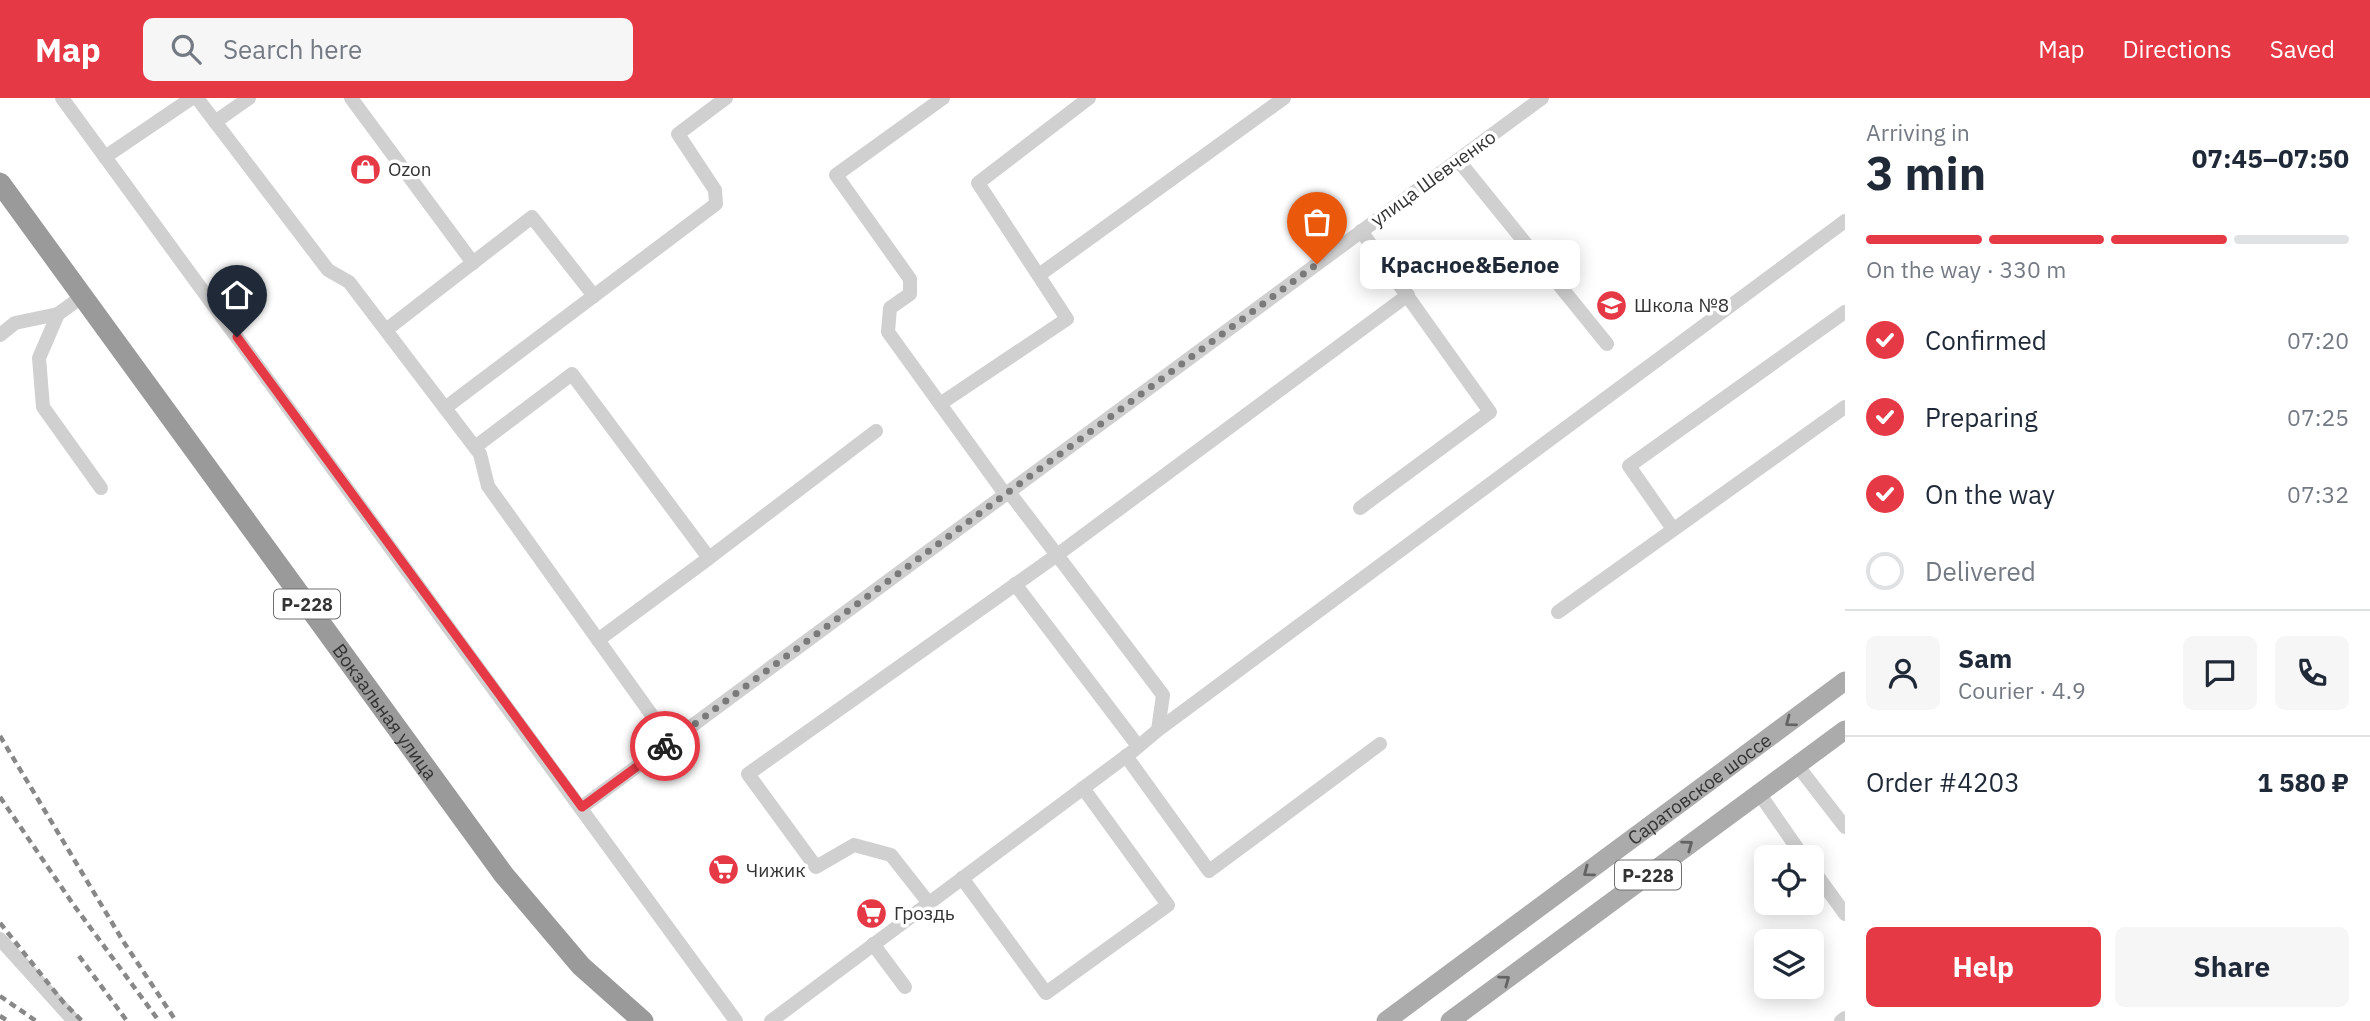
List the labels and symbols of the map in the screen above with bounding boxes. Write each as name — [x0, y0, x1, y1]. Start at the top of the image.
street label: улица Шевченко — [1366, 125, 1500, 231]
shop icon: Ozon — [348, 152, 382, 186]
place label: Ozon — [388, 157, 432, 181]
pin — [1287, 192, 1347, 264]
callout: Красное&Белое — [1359, 240, 1580, 288]
pin — [207, 265, 267, 337]
school or university icon: Школа №8 — [1594, 288, 1628, 322]
place label: Школа №8 — [1634, 293, 1729, 317]
road number: Р-228 — [274, 590, 340, 618]
street label: Вокзальная улица — [328, 639, 443, 784]
courier — [630, 711, 700, 781]
one-way arrow — [1785, 714, 1798, 726]
street label: Саратовское шоссе — [1623, 728, 1776, 850]
one-way arrow — [1680, 841, 1693, 854]
supermarket icon: Чижик — [706, 853, 740, 887]
place label: Чижик — [746, 858, 806, 882]
road number: Р-228 — [1615, 860, 1681, 890]
one-way arrow — [1583, 864, 1595, 876]
supermarket icon: Гроздь — [854, 896, 888, 930]
place label: Гроздь — [894, 901, 955, 925]
one-way arrow — [1497, 976, 1510, 989]

